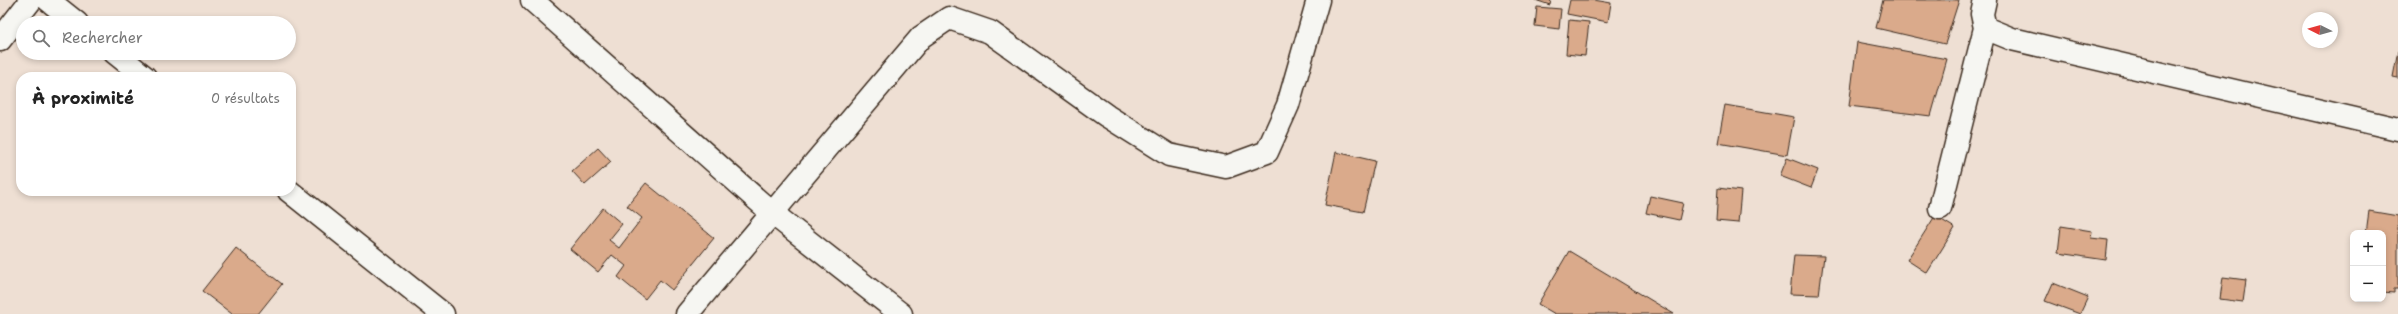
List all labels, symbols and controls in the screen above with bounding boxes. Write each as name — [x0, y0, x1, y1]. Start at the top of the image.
north arrow — [2302, 12, 2338, 48]
search box — [16, 16, 296, 60]
icon: search — [30, 27, 52, 49]
text: Rechercher — [62, 28, 143, 48]
text: À proximité — [32, 87, 134, 109]
text: 0 résultats — [211, 90, 280, 107]
map controls — [2350, 230, 2386, 302]
button: + — [2350, 230, 2386, 266]
button: − — [2350, 266, 2386, 302]

